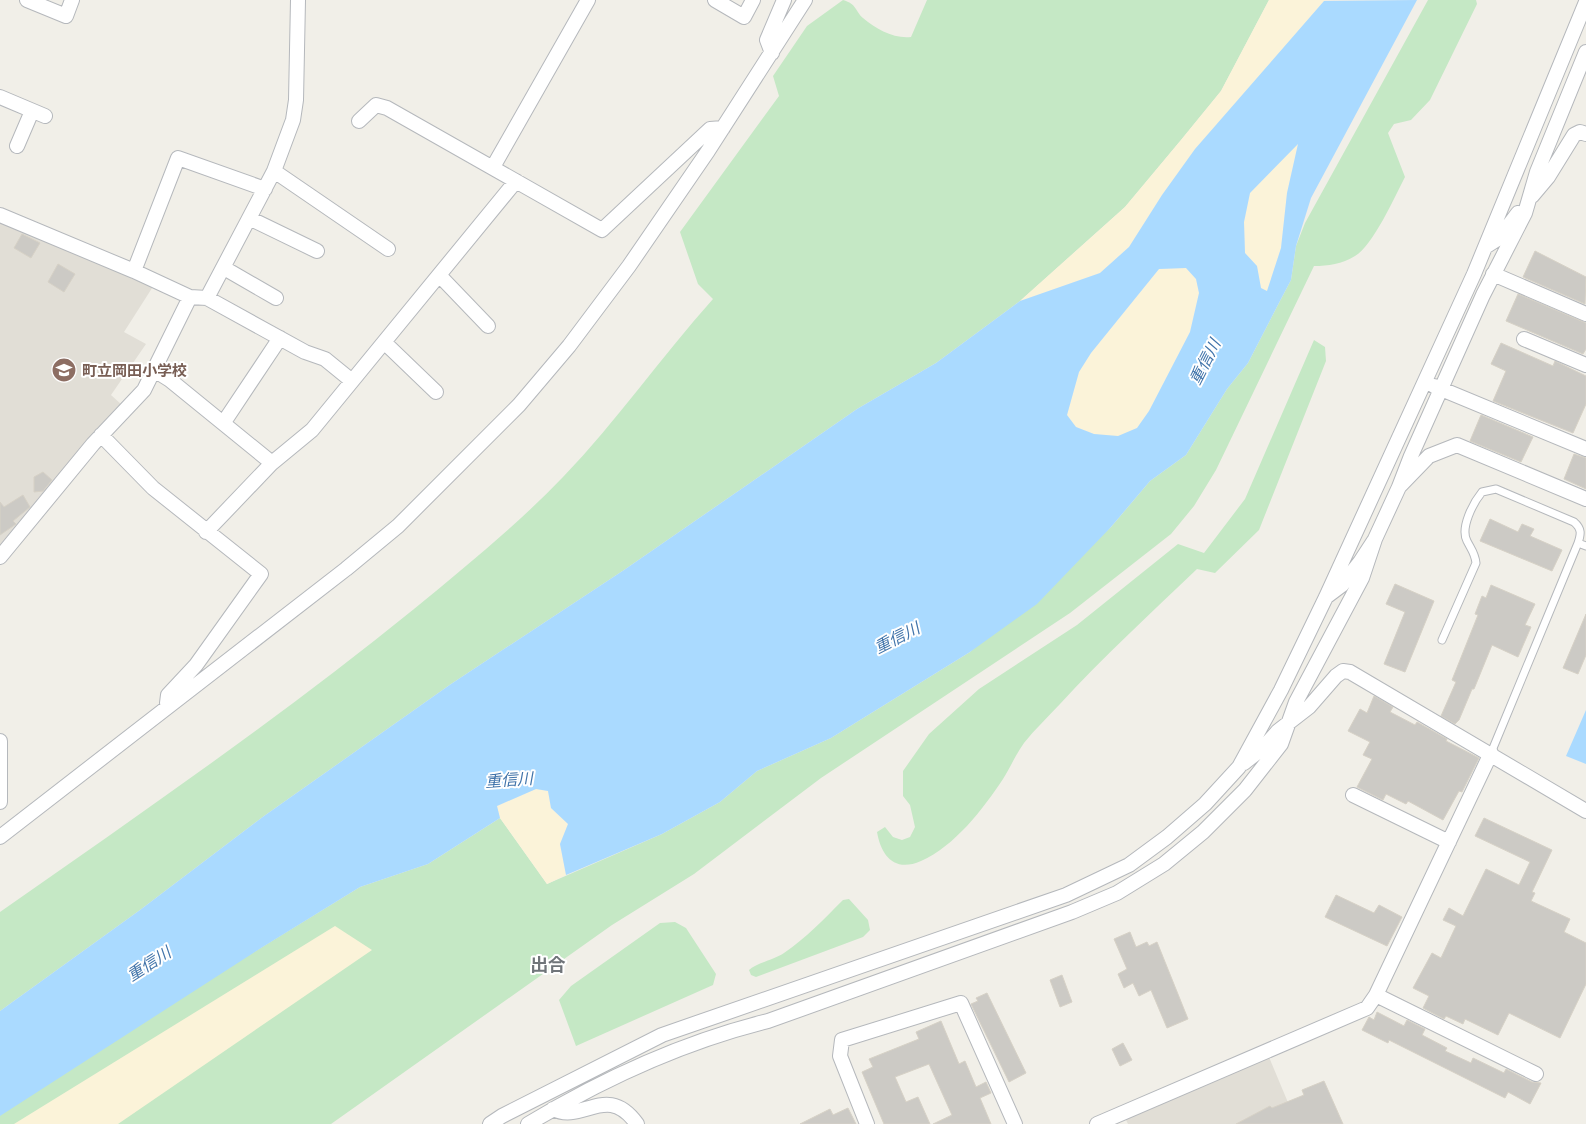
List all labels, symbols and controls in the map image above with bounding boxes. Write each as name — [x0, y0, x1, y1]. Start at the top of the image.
water label: 重信川 — [1187, 335, 1224, 387]
school or university icon: 町立岡田小学校 — [51, 357, 77, 383]
place label: 町立岡田小学校 — [82, 362, 187, 379]
water label: 重信川 — [872, 619, 924, 656]
water label: 重信川 — [484, 770, 536, 790]
water label: 重信川 — [124, 943, 175, 984]
district label: 出合 — [530, 955, 566, 975]

